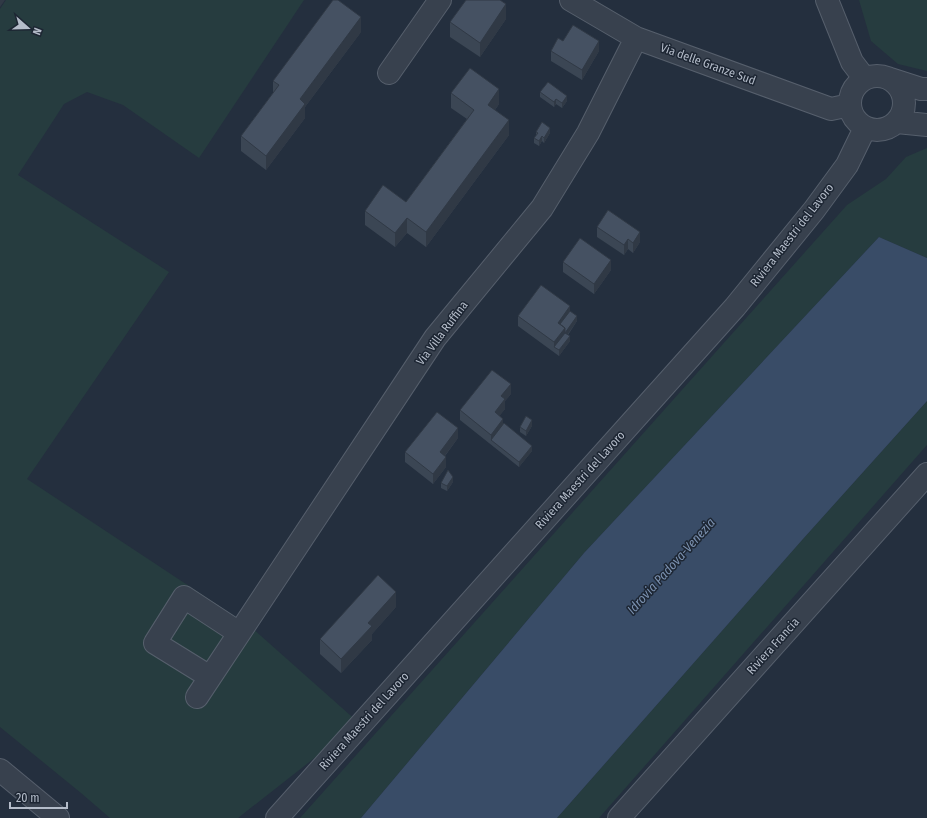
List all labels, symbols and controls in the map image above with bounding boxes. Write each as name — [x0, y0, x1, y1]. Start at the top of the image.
north arrow — [8, 8, 48, 48]
text: N — [30, 26, 44, 37]
street label: Via delle Granze Sud — [659, 40, 757, 88]
street label: Riviera Maestri del Lavoro — [747, 181, 837, 289]
street label: Via Villa Ruffina — [413, 298, 471, 368]
street label: Riviera Maestri del Lavoro — [532, 428, 628, 532]
water label: Idrovia Padova-Venezia — [624, 515, 718, 617]
street label: Riviera Francia — [744, 615, 802, 677]
street label: Riviera Maestri del Lavoro — [316, 669, 412, 773]
scale bar — [10, 784, 67, 810]
text: 20 m — [16, 791, 40, 805]

